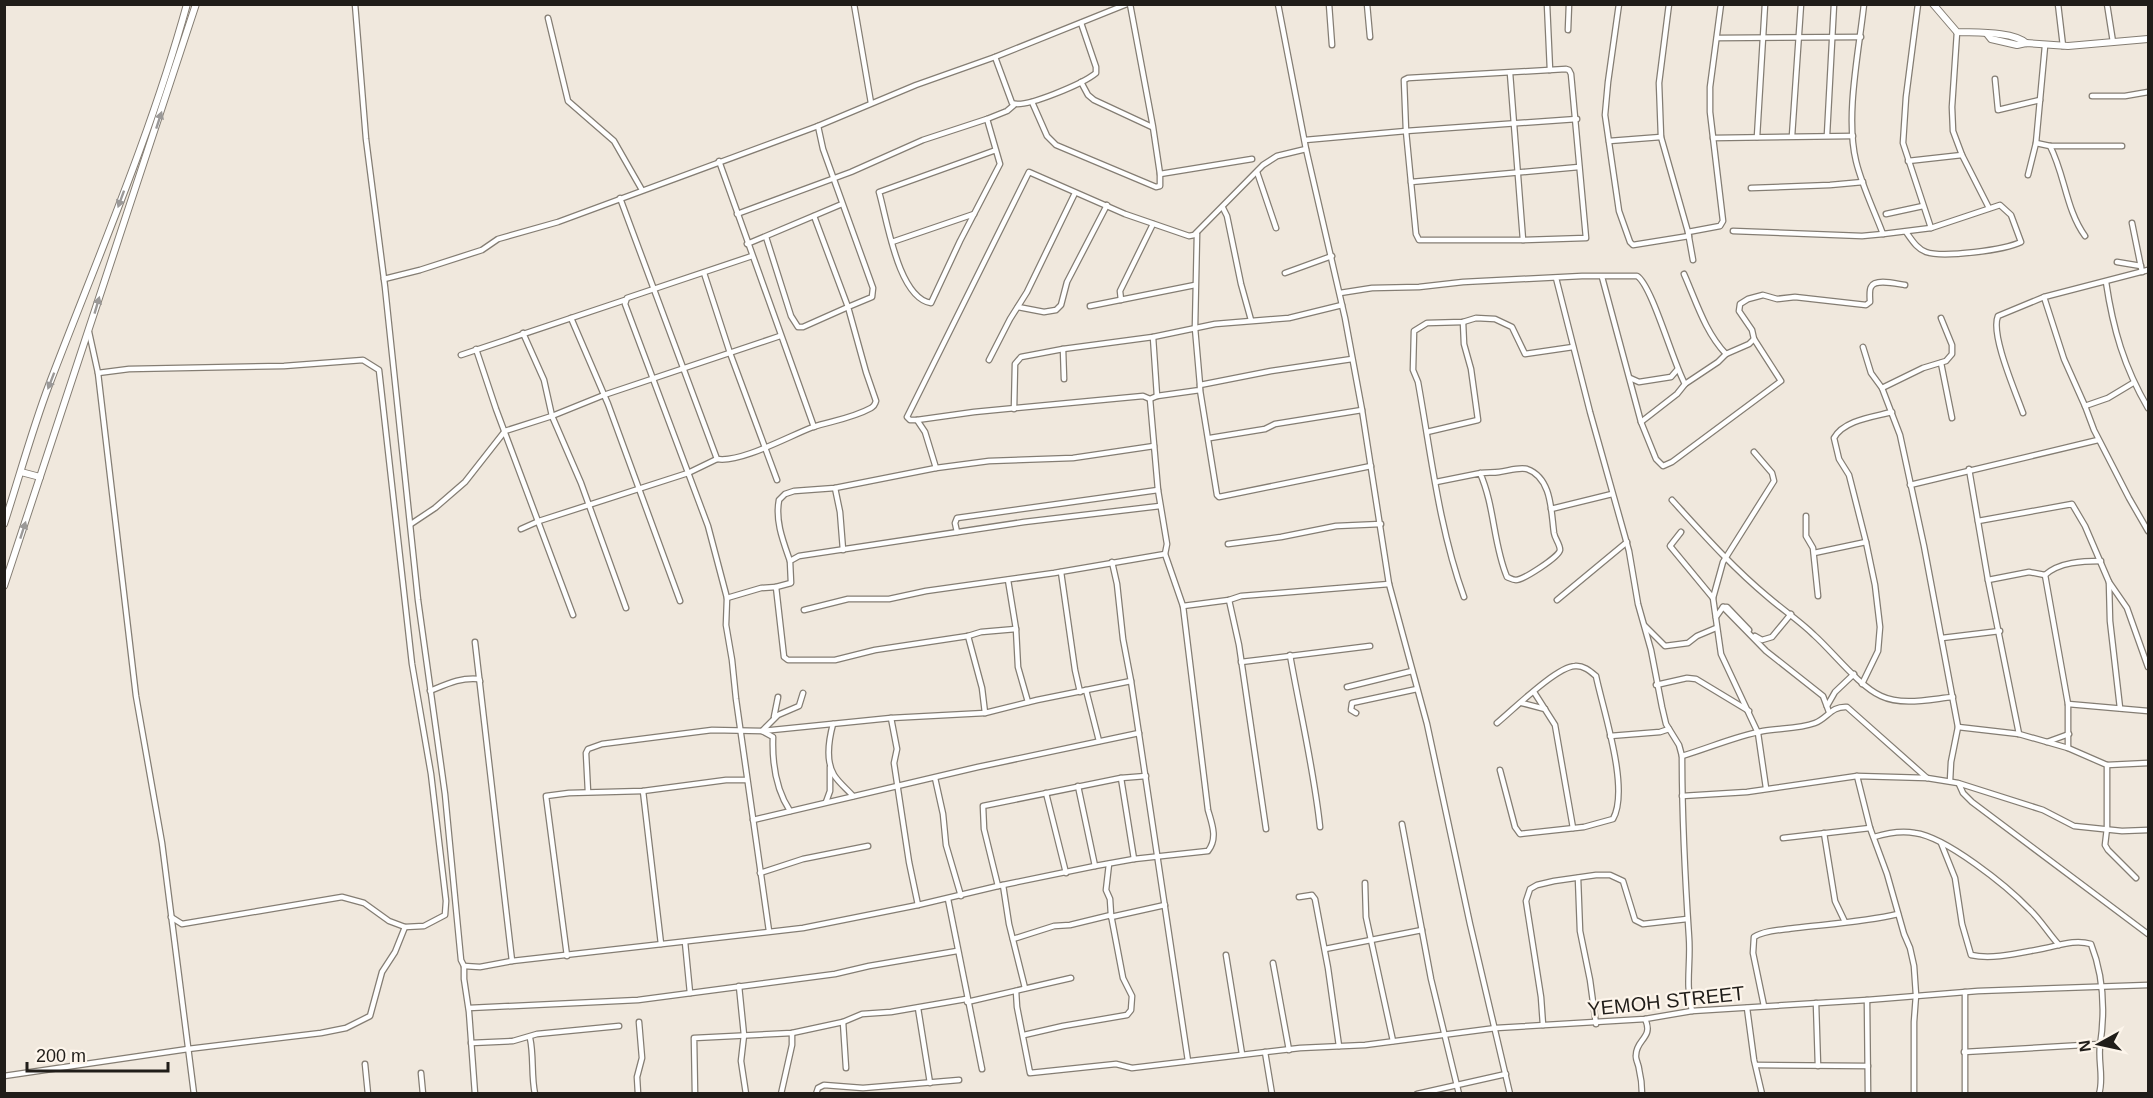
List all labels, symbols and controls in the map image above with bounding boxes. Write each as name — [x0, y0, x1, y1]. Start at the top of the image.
one-way arrow — [155, 111, 165, 129]
one-way arrow — [116, 190, 126, 208]
one-way arrow — [93, 296, 102, 314]
one-way arrow — [46, 372, 55, 390]
one-way arrow — [18, 521, 28, 539]
street label: YEMOH STREET — [1586, 982, 1746, 1020]
north arrow — [2069, 1014, 2129, 1074]
scale bar — [27, 1035, 168, 1073]
text: N — [2075, 1039, 2094, 1053]
text: 200 m — [36, 1046, 86, 1066]

